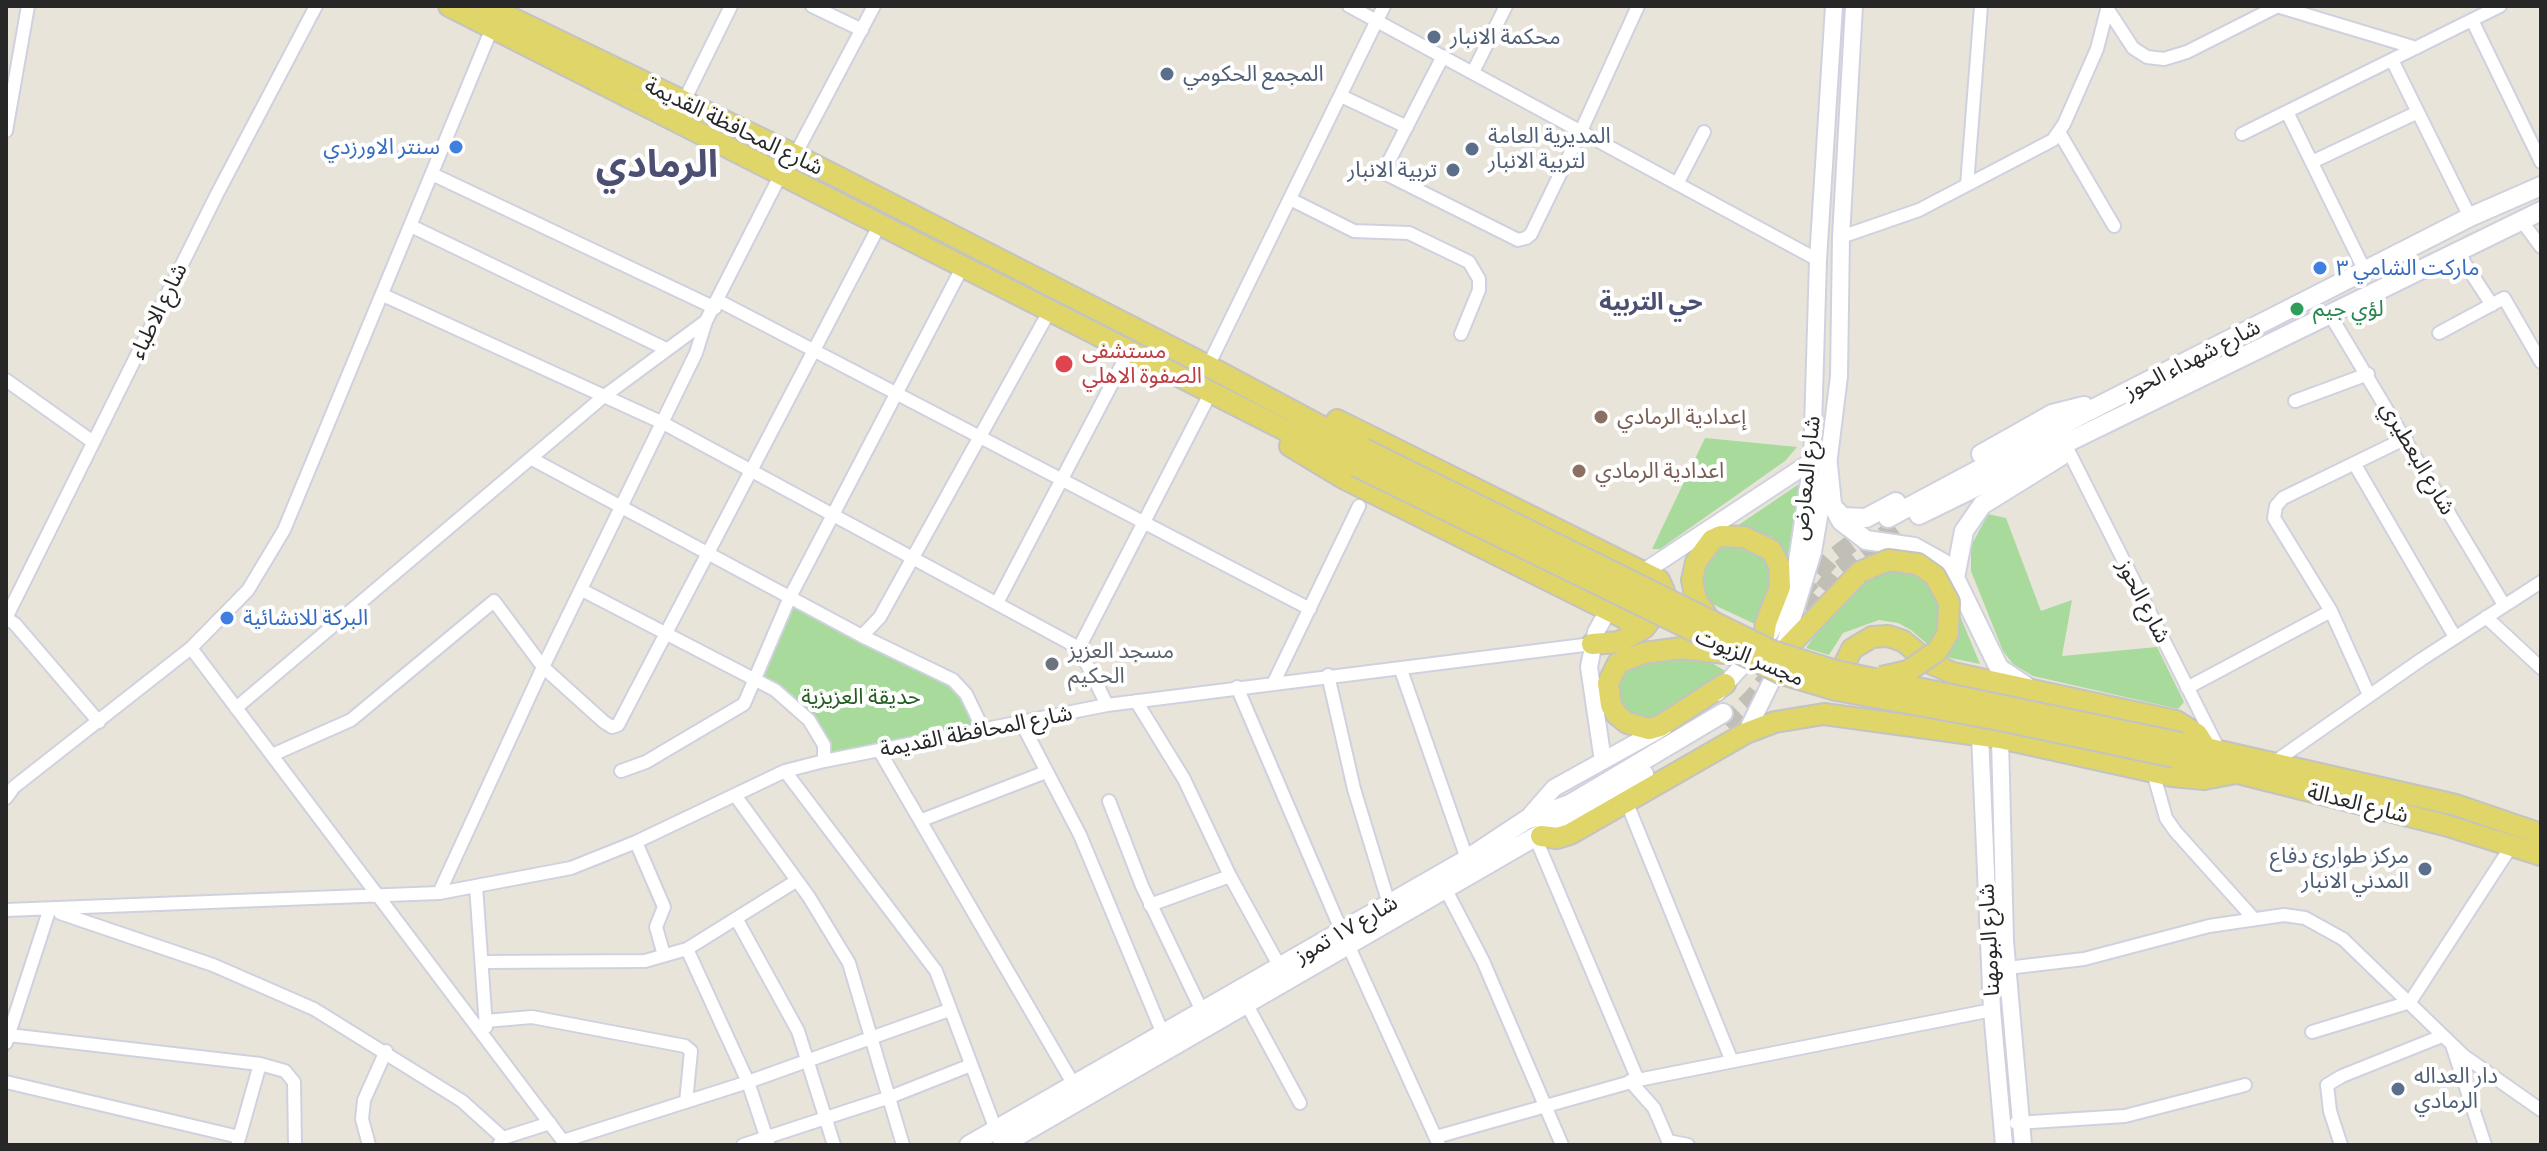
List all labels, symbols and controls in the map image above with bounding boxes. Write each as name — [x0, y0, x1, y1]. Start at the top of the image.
place label: محكمة الانبار — [1450, 24, 1561, 50]
marker: محكمة الانبار — [1425, 28, 1443, 46]
place label: المجمع الحكومي — [1183, 61, 1324, 87]
marker: المجمع الحكومي — [1158, 65, 1176, 83]
street label: شارع المحافظة القديمة — [640, 71, 828, 181]
place label: المديرية العامة لتربية الانبار — [1488, 123, 1611, 174]
place label: سنتر الاورزدي — [323, 134, 440, 160]
marker: سنتر الاورزدي — [447, 138, 465, 156]
marker: المديرية العامة لتربية الانبار — [1463, 140, 1481, 158]
district label: الرمادي — [596, 141, 718, 187]
place label: تربية الانبار — [1347, 157, 1437, 183]
marker: تربية الانبار — [1444, 161, 1462, 179]
place label: ماركت الشامي ٣ — [2336, 255, 2479, 281]
street label: شارع الاطباء — [124, 259, 192, 363]
marker: ماركت الشامي ٣ — [2311, 259, 2329, 277]
district label: حي التربية — [1599, 288, 1703, 316]
place label: لؤي جيم — [2313, 296, 2384, 322]
marker: لؤي جيم — [2288, 300, 2306, 318]
street label: شارع شهداء الحوز — [2119, 313, 2265, 405]
place label: مستشفى الصفوة الاهلي — [1082, 338, 1202, 390]
marker: مستشفى الصفوة الاهلي — [1053, 353, 1075, 375]
street label: شارع البعطيري — [2375, 397, 2461, 519]
place label: إعدادية الرمادي — [1617, 404, 1746, 430]
marker: إعدادية الرمادي — [1592, 408, 1610, 426]
street label: شارع المعارض — [1786, 414, 1826, 542]
place label: اعدادية الرمادي — [1595, 458, 1724, 484]
marker: اعدادية الرمادي — [1570, 462, 1588, 480]
street label: شارع الحوز — [2112, 555, 2176, 647]
place label: البركة للانشائية — [243, 605, 368, 631]
marker: البركة للانشائية — [218, 609, 236, 627]
street label: مجسر الزيوت — [1692, 622, 1808, 692]
place label: مسجد العزيز الحكيم — [1068, 638, 1174, 690]
marker: مسجد العزيز الحكيم — [1043, 655, 1061, 673]
park label: حديقة العزيزية — [801, 684, 921, 710]
street label: شارع المحافظة القديمة — [878, 699, 1074, 763]
street label: شارع العدالة — [2305, 778, 2411, 828]
place label: مركز طوارئ دفاع المدني الانبار — [2270, 843, 2409, 894]
marker: مركز طوارئ دفاع المدني الانبار — [2416, 860, 2434, 878]
street label: شارع البومهنا — [1973, 883, 2005, 997]
street label: شارع ١٧ تموز — [1290, 889, 1402, 969]
place label: دار العداله الرمادي — [2414, 1063, 2498, 1114]
marker: دار العداله الرمادي — [2389, 1080, 2407, 1098]

